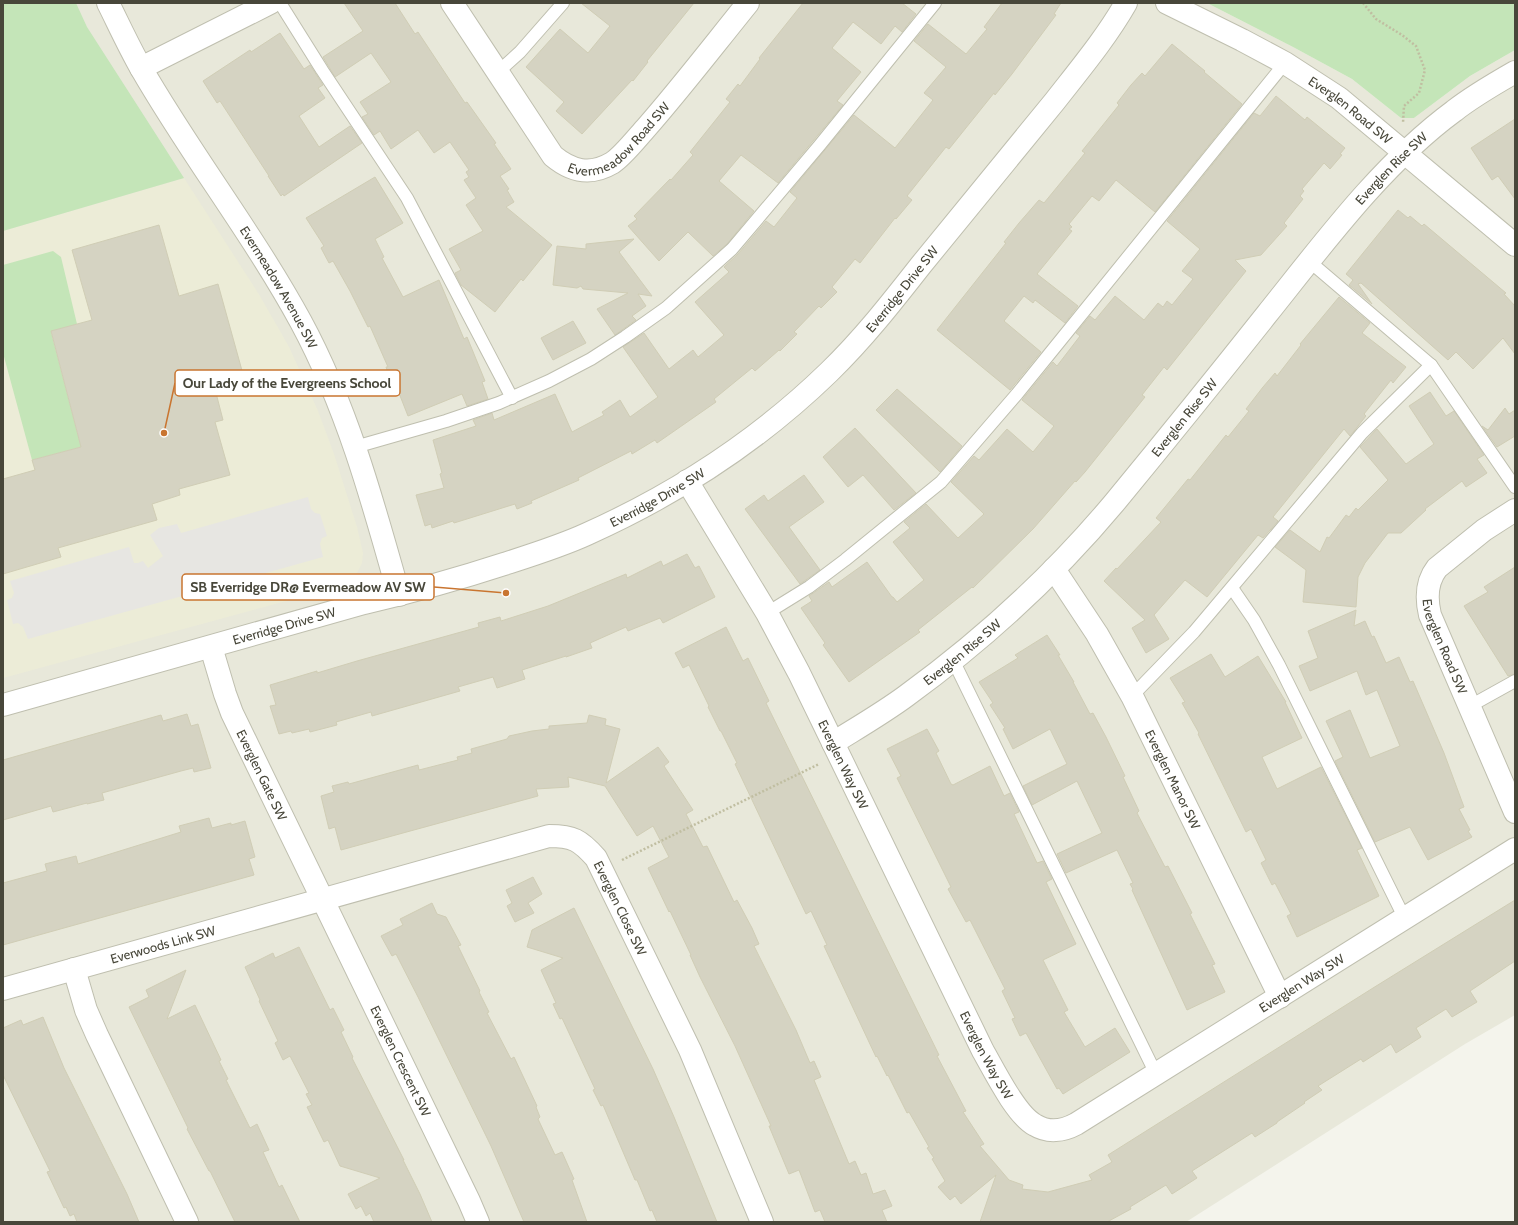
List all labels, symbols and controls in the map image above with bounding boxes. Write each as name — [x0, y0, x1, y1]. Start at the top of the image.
street label: Everglen Road SW — [1306, 73, 1396, 148]
street label: Evermeadow Road SW — [566, 98, 673, 179]
street label: Everglen Rise SW — [1352, 128, 1431, 208]
street label: Evermeadow Avenue SW — [237, 223, 321, 351]
street label: Everridge Drive SW — [862, 242, 942, 335]
callout: Our Lady of the Evergreens School — [175, 370, 400, 396]
text: Our Lady of the Evergreens School — [183, 374, 392, 392]
street label: Everglen Rise SW — [1148, 375, 1221, 460]
street label: Everridge Drive SW — [607, 464, 708, 530]
callout: SB Everridge DR@ Evermeadow AV SW — [182, 574, 434, 600]
text: SB Everridge DR@ Evermeadow AV SW — [190, 578, 426, 596]
street label: Everglen Road SW — [1420, 598, 1471, 697]
street label: Everridge Drive SW — [231, 603, 338, 648]
street label: Everglen Rise SW — [920, 615, 1005, 689]
street label: Everglen Way SW — [815, 717, 872, 812]
street label: Everglen Gate SW — [233, 727, 291, 823]
street label: Everglen Manor SW — [1142, 727, 1204, 832]
street label: Everglen Close SW — [591, 858, 651, 959]
street label: Everwoods Link SW — [108, 922, 218, 967]
street label: Everglen Way SW — [1256, 950, 1348, 1015]
street label: Everglen Crescent SW — [367, 1003, 435, 1119]
street label: Everglen Way SW — [957, 1008, 1017, 1103]

